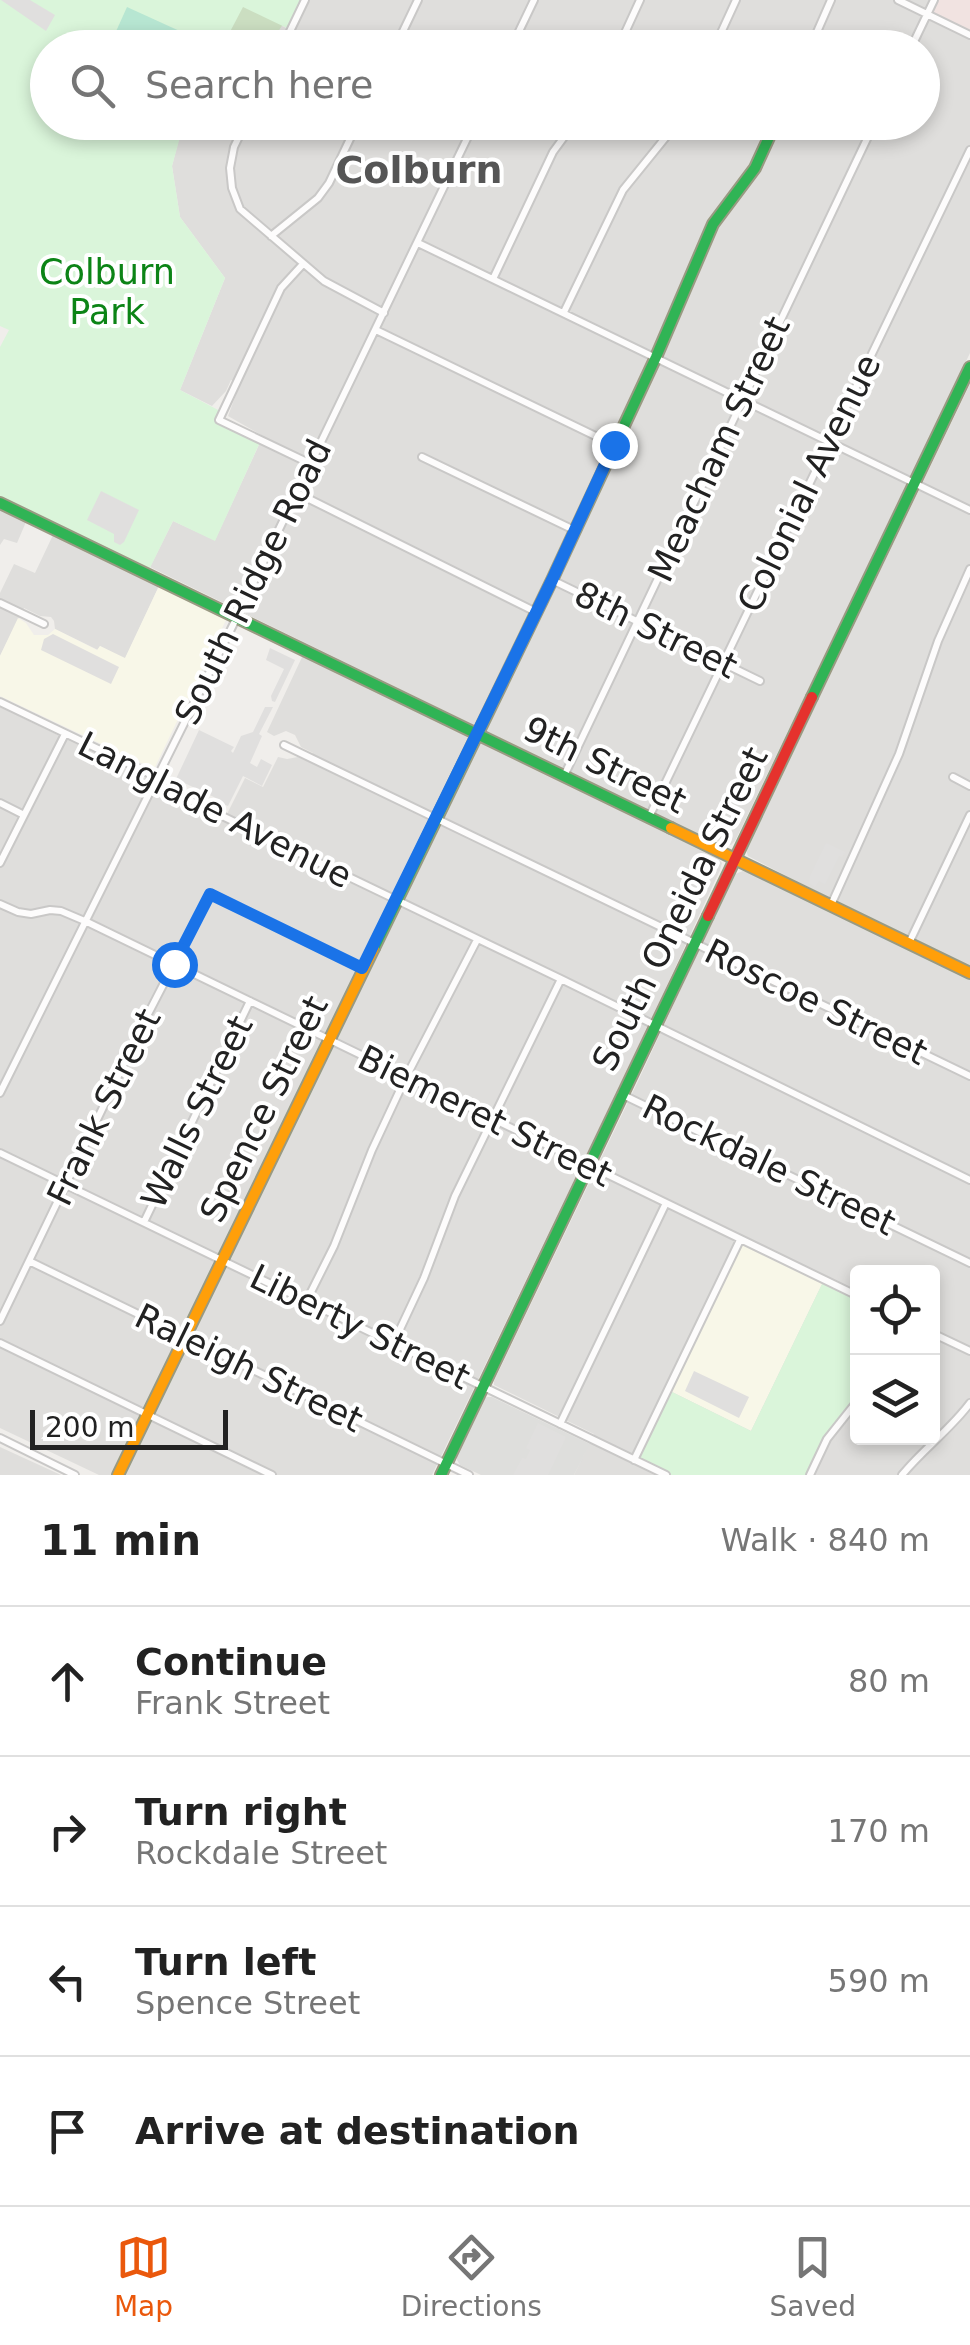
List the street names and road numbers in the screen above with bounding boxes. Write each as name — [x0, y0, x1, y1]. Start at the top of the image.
street label: Meacham Street — [640, 310, 798, 588]
street label: Colonial Avenue — [729, 348, 889, 618]
street label: South Ridge Road — [167, 433, 339, 731]
street label: 8th Street — [568, 574, 744, 686]
street label: 9th Street — [517, 709, 693, 821]
street label: Langlade Avenue — [72, 724, 358, 896]
street label: South Oneida Street — [584, 741, 776, 1077]
street label: Roscoe Street — [698, 931, 934, 1073]
street label: Spence Street — [192, 989, 336, 1229]
street label: Frank Street — [39, 1002, 169, 1212]
street label: Walls Street — [133, 1009, 261, 1215]
street label: Biemeret Street — [352, 1037, 618, 1195]
street label: Rockdale Street — [636, 1087, 902, 1243]
street label: Liberty Street — [244, 1257, 476, 1397]
street label: Raleigh Street — [129, 1296, 369, 1440]

